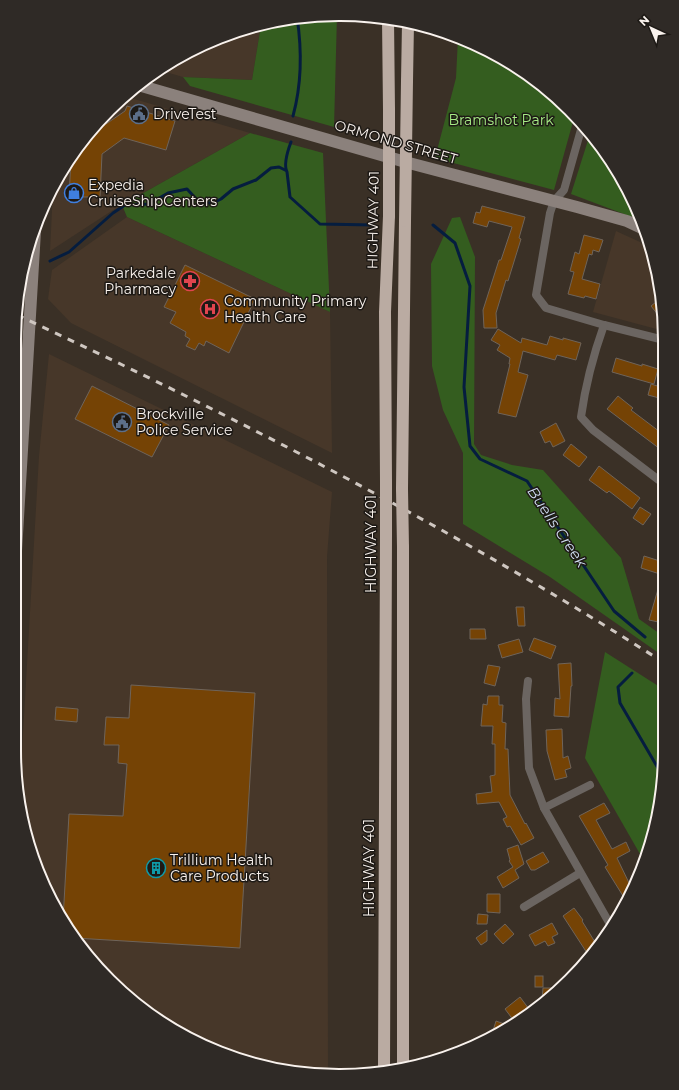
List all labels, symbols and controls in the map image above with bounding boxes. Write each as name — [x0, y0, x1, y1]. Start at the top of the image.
north arrow — [631, 8, 671, 48]
text: N — [636, 13, 652, 29]
public building icon: DriveTest — [128, 103, 150, 125]
place label: DriveTest — [153, 105, 217, 123]
park label: Bramshot Park — [448, 111, 554, 129]
street label: ORMOND STREET — [332, 116, 460, 168]
street label: HIGHWAY 401 — [363, 171, 383, 269]
place label: Expedia CruiseShipCenters — [88, 176, 217, 210]
shop icon: Expedia CruiseShipCenters — [63, 182, 85, 204]
place label: Parkedale Pharmacy — [104, 264, 176, 298]
pharmacy icon: Parkedale Pharmacy — [179, 270, 201, 292]
place label: Community Primary Health Care — [224, 292, 367, 326]
hospital icon: Community Primary Health Care — [199, 298, 221, 320]
place label: Brockville Police Service — [136, 405, 233, 439]
public building icon: Brockville Police Service — [111, 411, 133, 433]
water label: Buells Creek — [523, 483, 592, 572]
street label: HIGHWAY 401 — [362, 495, 380, 593]
street label: HIGHWAY 401 — [360, 819, 378, 917]
place label: Trillium Health Care Products — [170, 851, 273, 885]
building icon: Trillium Health Care Products — [145, 857, 167, 879]

